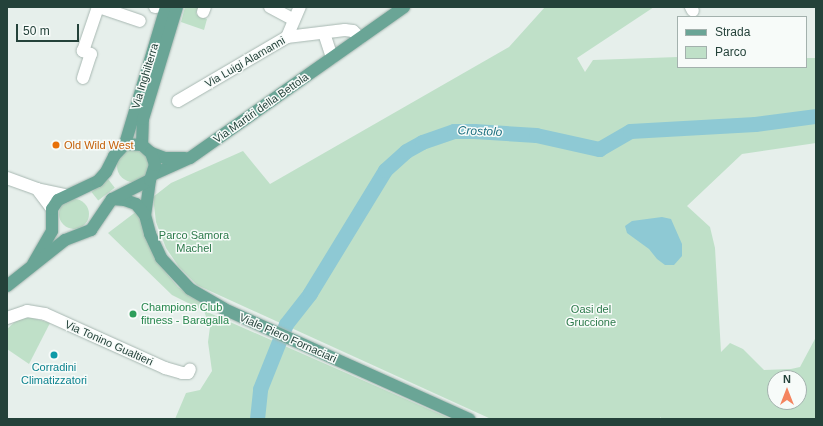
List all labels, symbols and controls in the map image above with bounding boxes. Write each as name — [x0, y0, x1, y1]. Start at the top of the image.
scale bar — [18, 16, 81, 42]
legend — [677, 16, 807, 68]
text: 50 m — [23, 24, 50, 38]
text: Strada — [715, 25, 750, 39]
street label: Via Luigi Alamanni — [202, 34, 288, 90]
street label: Via Inghilterra — [129, 42, 161, 110]
text: Parco — [715, 45, 746, 59]
street label: Via Martiri della Bettola — [211, 70, 311, 146]
water label: Crostolo — [457, 124, 503, 140]
place label: Old Wild West — [64, 138, 133, 152]
marker: Old Wild West — [51, 140, 61, 150]
park label: Parco Samora Machel — [159, 229, 229, 255]
place label: Champions Club fitness - Baragalla — [141, 301, 229, 327]
park label: Oasi del Gruccione — [566, 303, 616, 329]
marker: Champions Club fitness - Baragalla — [128, 309, 138, 319]
street label: Viale Piero Fornaciari — [237, 311, 339, 365]
street label: Via Tonino Gualtieri — [63, 318, 155, 368]
marker: Corradini Climatizzatori — [49, 350, 59, 360]
place label: Corradini Climatizzatori — [21, 361, 87, 387]
north arrow — [767, 370, 807, 410]
text: N — [783, 373, 791, 385]

